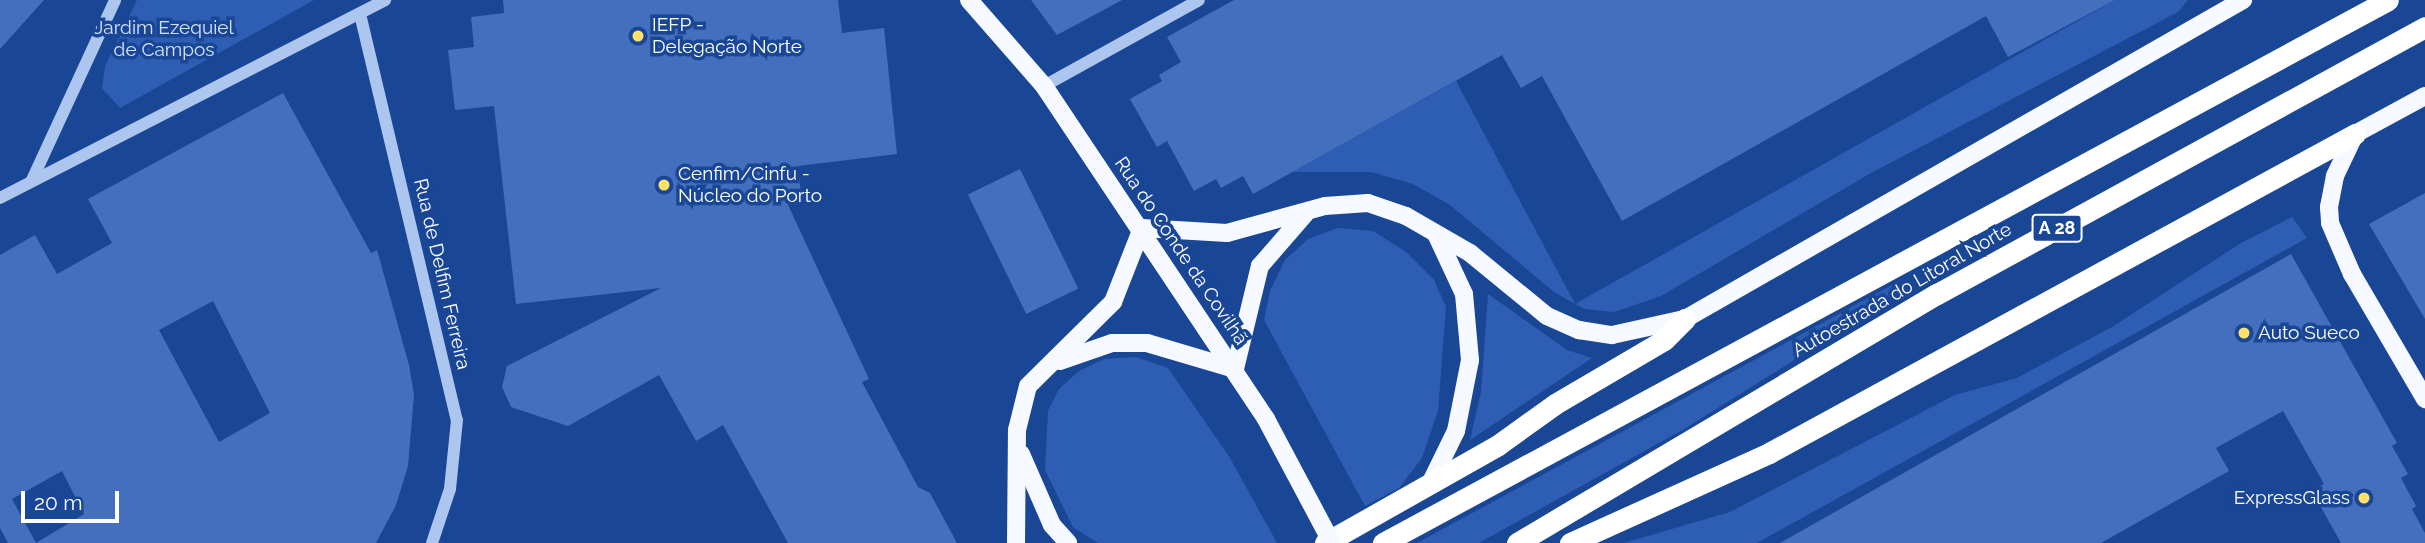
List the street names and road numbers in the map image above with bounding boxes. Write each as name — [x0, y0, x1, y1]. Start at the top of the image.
street label: Rua do Conde da Covilhã — [1110, 153, 1252, 349]
street label: Rua de Delfim Ferreira — [409, 176, 475, 372]
road number: A 28 — [2031, 213, 2083, 242]
street label: Autoestrada do Litoral Norte — [1788, 218, 2016, 362]

